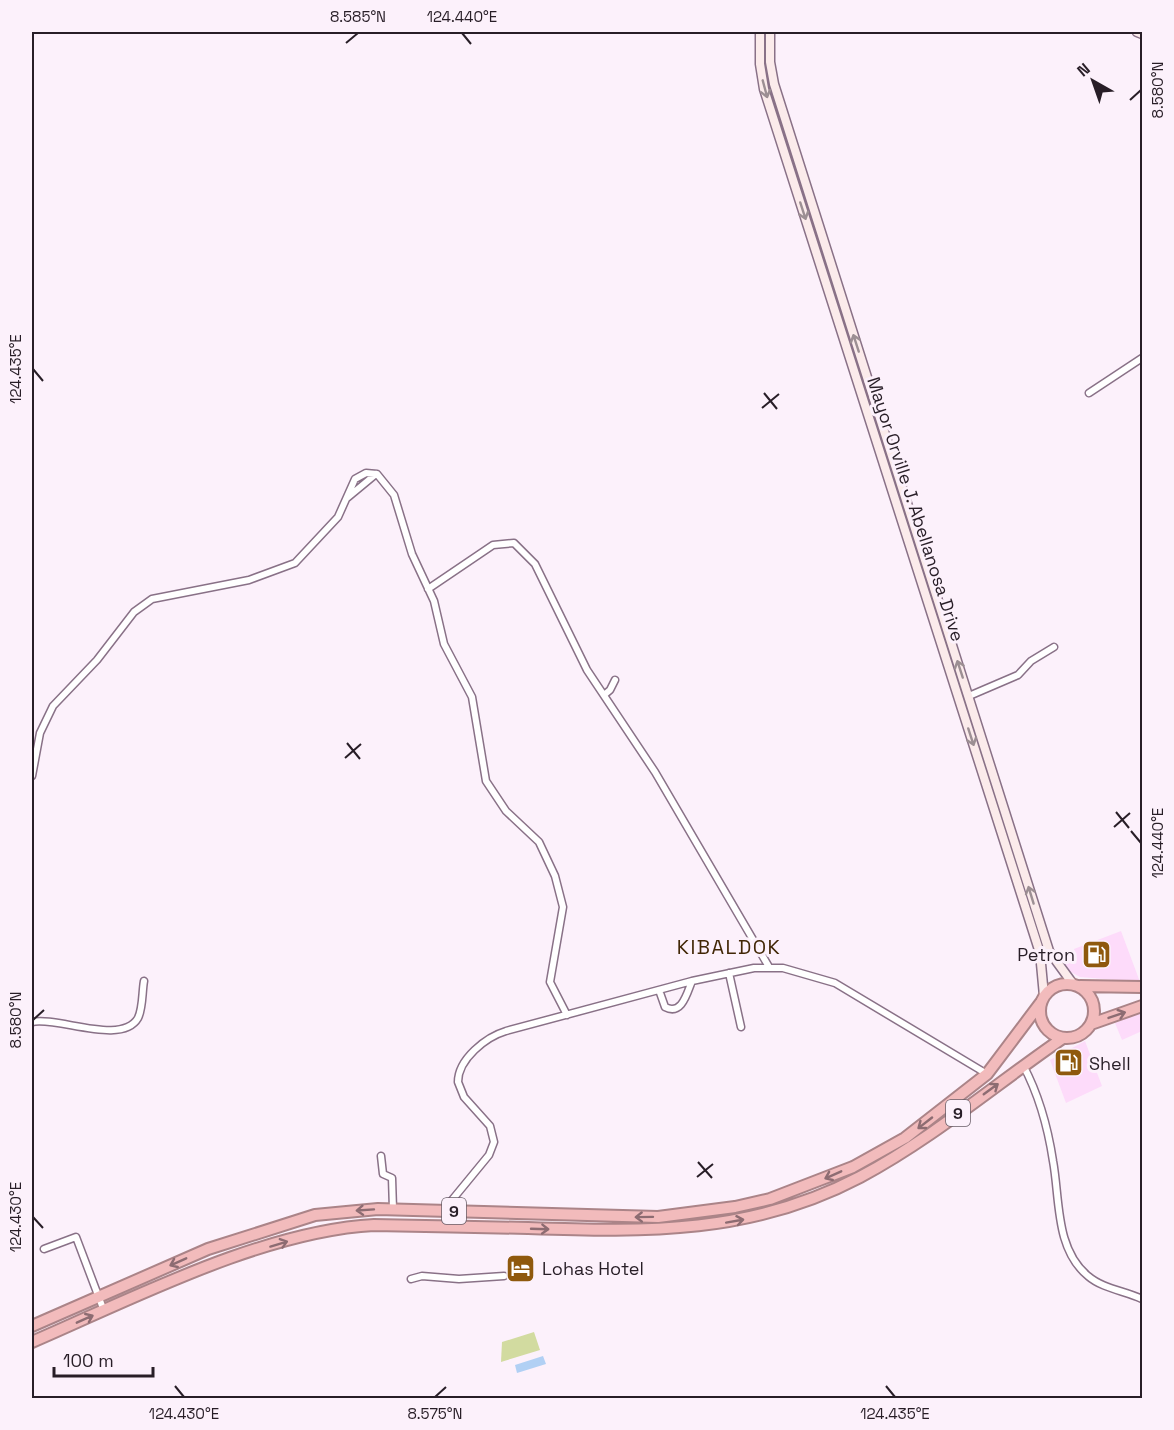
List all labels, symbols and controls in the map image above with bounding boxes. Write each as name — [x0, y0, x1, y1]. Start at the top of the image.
text: 8.585°N — [330, 7, 386, 26]
text: 124.440°E — [427, 7, 497, 26]
north arrow — [1063, 51, 1123, 111]
text: N — [1073, 58, 1095, 81]
text: 8.580°N — [1148, 62, 1167, 118]
one-way arrow — [760, 79, 772, 98]
one-way arrow — [799, 201, 810, 220]
text: 124.435°E — [6, 334, 25, 404]
one-way arrow — [850, 334, 861, 353]
street label: Mayor Orville J. Abellanosa Drive — [862, 374, 970, 644]
one-way arrow — [954, 660, 965, 679]
one-way arrow — [966, 727, 977, 746]
text: 124.440°E — [1148, 808, 1167, 878]
one-way arrow — [1025, 886, 1036, 905]
district label: KIBALDOK — [677, 934, 781, 960]
fuel station icon: Petron — [1080, 938, 1112, 970]
place label: Petron — [1017, 943, 1075, 966]
text: 8.580°N — [6, 992, 25, 1048]
one-way arrow — [1107, 1009, 1126, 1020]
fuel station icon: Shell — [1052, 1047, 1084, 1079]
place label: Shell — [1089, 1052, 1131, 1075]
one-way arrow — [983, 1082, 999, 1095]
road number: 9 — [946, 1100, 970, 1126]
one-way arrow — [917, 1116, 933, 1129]
one-way arrow — [824, 1170, 842, 1182]
text: 124.430°E — [6, 1182, 25, 1252]
road number: 9 — [442, 1198, 466, 1224]
one-way arrow — [355, 1204, 375, 1215]
one-way arrow — [634, 1211, 654, 1223]
one-way arrow — [724, 1216, 744, 1227]
one-way arrow — [530, 1223, 550, 1234]
one-way arrow — [269, 1238, 288, 1249]
hotel icon: Lohas Hotel — [505, 1252, 537, 1284]
one-way arrow — [169, 1257, 188, 1268]
place label: Lohas Hotel — [542, 1257, 644, 1280]
one-way arrow — [76, 1313, 94, 1324]
scale bar — [54, 1340, 153, 1378]
text: 100 m — [63, 1349, 114, 1372]
text: 124.430°E — [149, 1404, 219, 1423]
text: 8.575°N — [407, 1404, 463, 1423]
text: 124.435°E — [860, 1404, 930, 1423]

